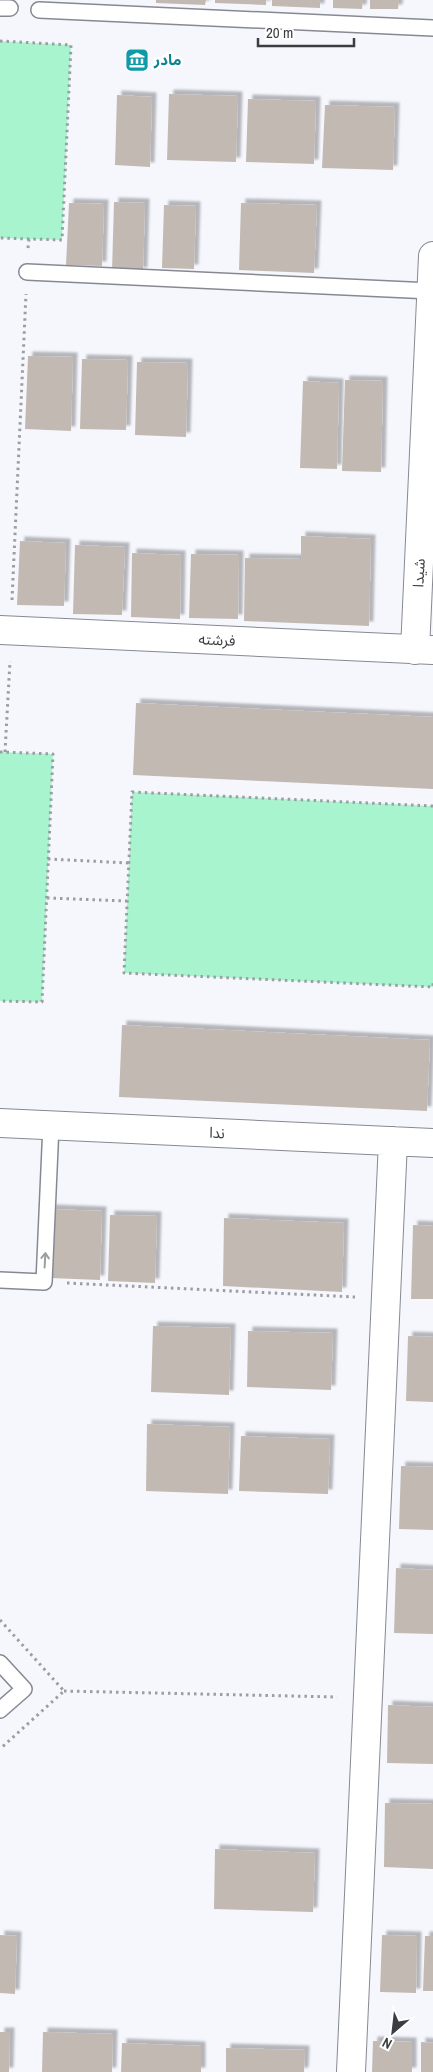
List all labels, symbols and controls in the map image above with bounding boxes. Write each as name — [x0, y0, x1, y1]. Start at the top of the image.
scale bar — [258, 15, 354, 47]
text: 20 m — [266, 22, 293, 43]
museum icon: مادر — [124, 47, 150, 73]
place label: مادر — [153, 49, 181, 70]
street label: شیدا — [407, 558, 430, 588]
street label: فرشته — [198, 628, 236, 651]
street label: ندا — [209, 1122, 225, 1143]
one-way arrow — [40, 1252, 49, 1268]
north arrow — [368, 2007, 418, 2057]
text: N — [379, 2034, 395, 2053]

